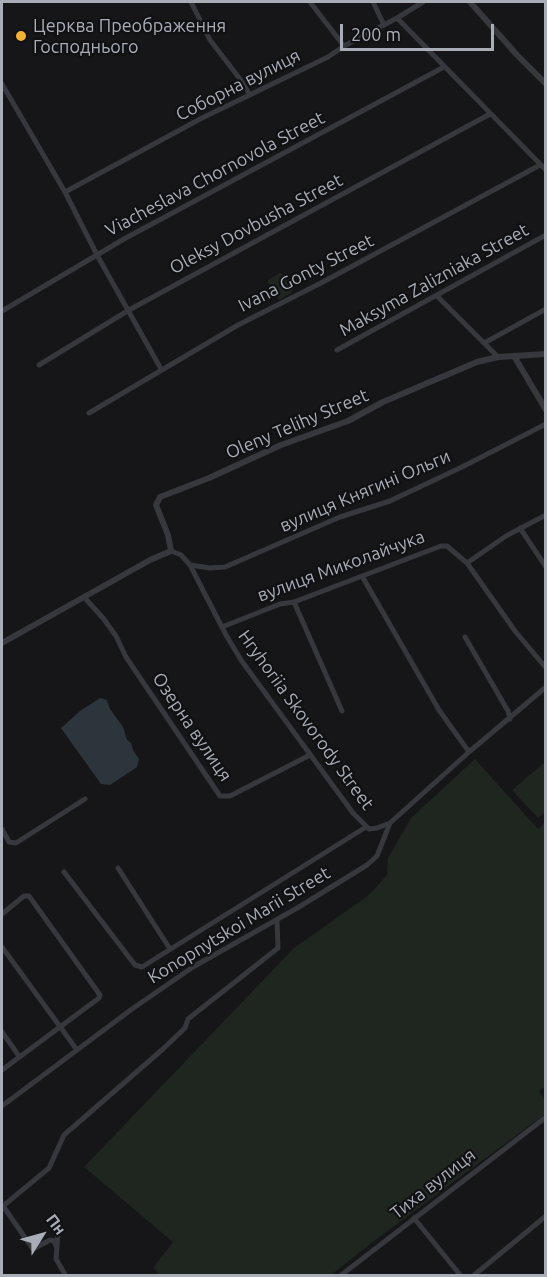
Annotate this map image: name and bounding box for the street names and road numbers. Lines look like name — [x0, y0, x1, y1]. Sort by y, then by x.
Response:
street label: Соборна вулиця — [172, 44, 304, 126]
street label: Viacheslava Chornovola Street — [102, 107, 328, 241]
street label: Oleksy Dovbusha Street — [166, 169, 346, 279]
street label: Maksyma Zalizniaka Street — [336, 219, 532, 341]
street label: Ivana Gonty Street — [235, 230, 377, 316]
street label: Oleny Telihy Street — [222, 384, 372, 464]
street label: вулиця Княгині Ольги — [276, 445, 454, 537]
street label: вулиця Миколайчука — [254, 526, 428, 606]
street label: Hryhoriia Skovorody Street — [233, 626, 379, 814]
street label: Озерна вулиця — [148, 668, 236, 786]
street label: Konopnytskoi Marii Street — [144, 862, 334, 988]
street label: Тиха вулиця — [386, 1144, 480, 1224]

